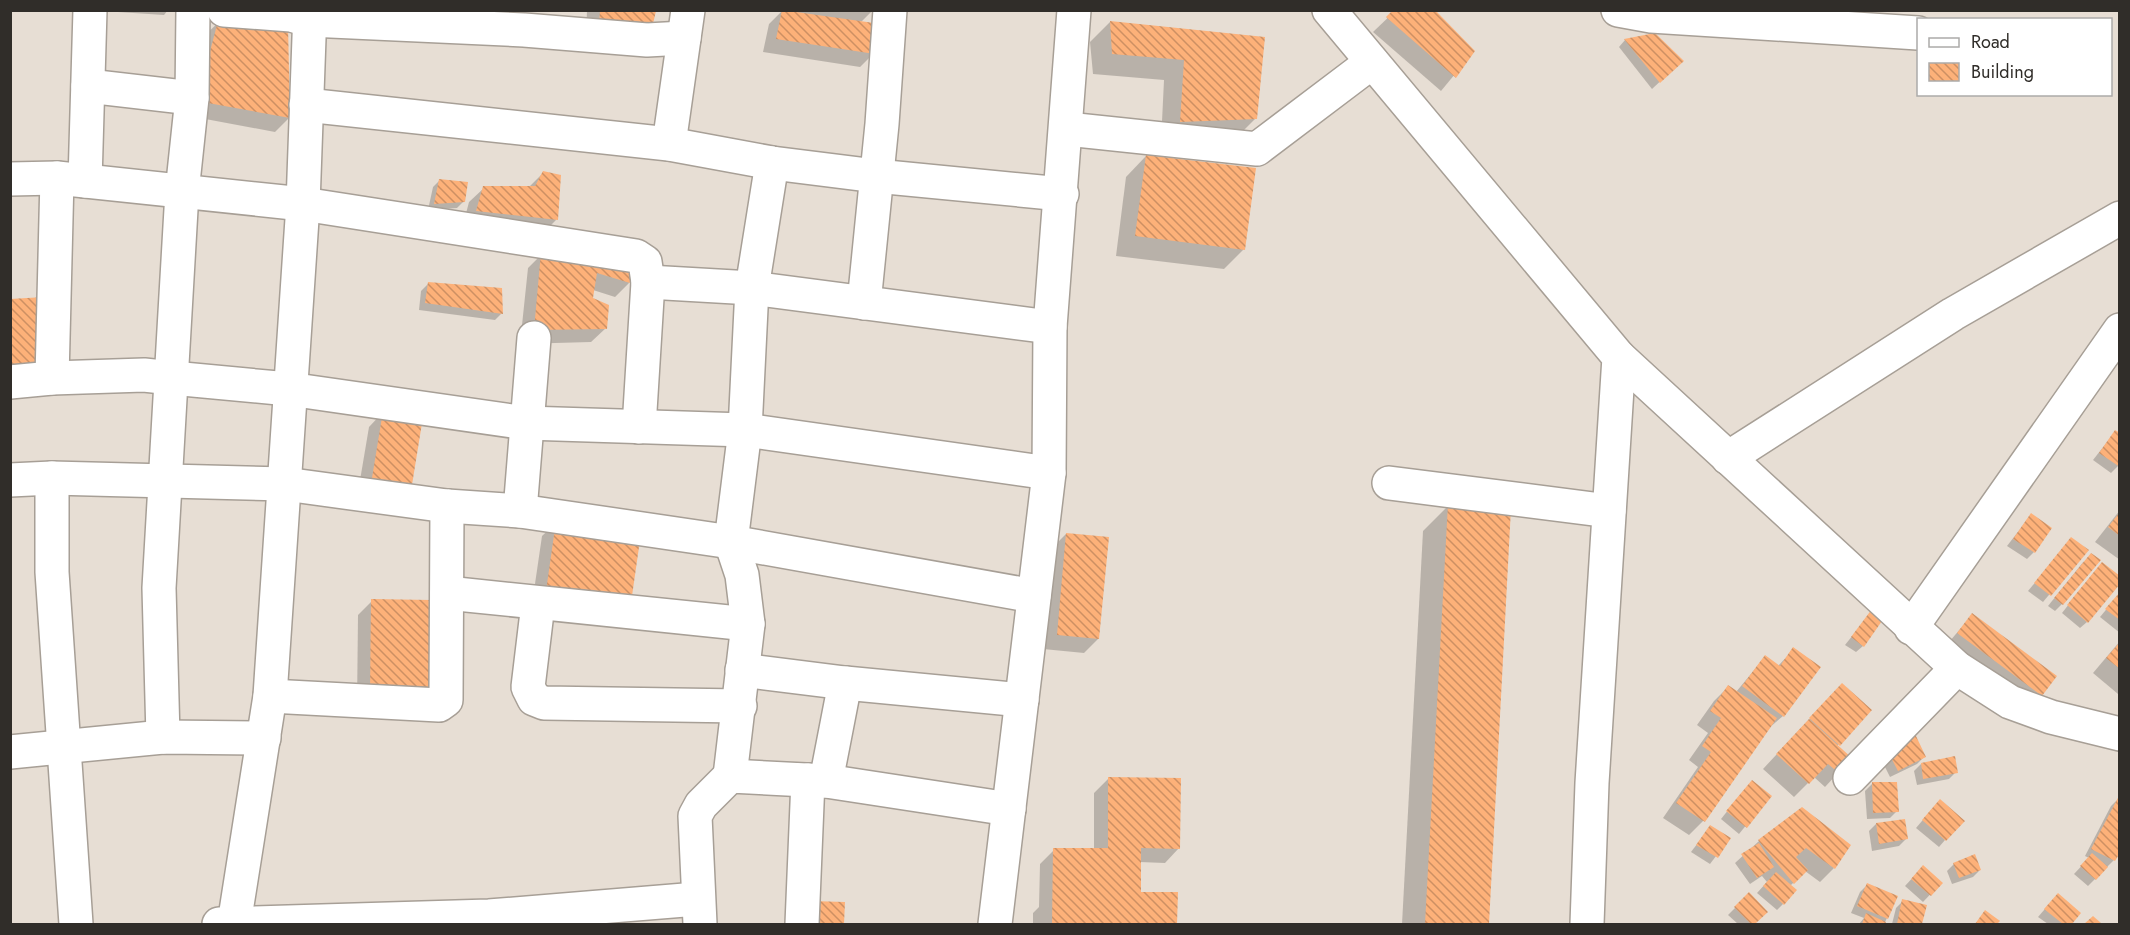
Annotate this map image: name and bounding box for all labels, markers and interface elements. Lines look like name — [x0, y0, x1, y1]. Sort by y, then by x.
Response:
legend — [1917, 18, 2112, 96]
text: Road — [1971, 29, 2010, 55]
text: Building — [1971, 59, 2034, 85]

